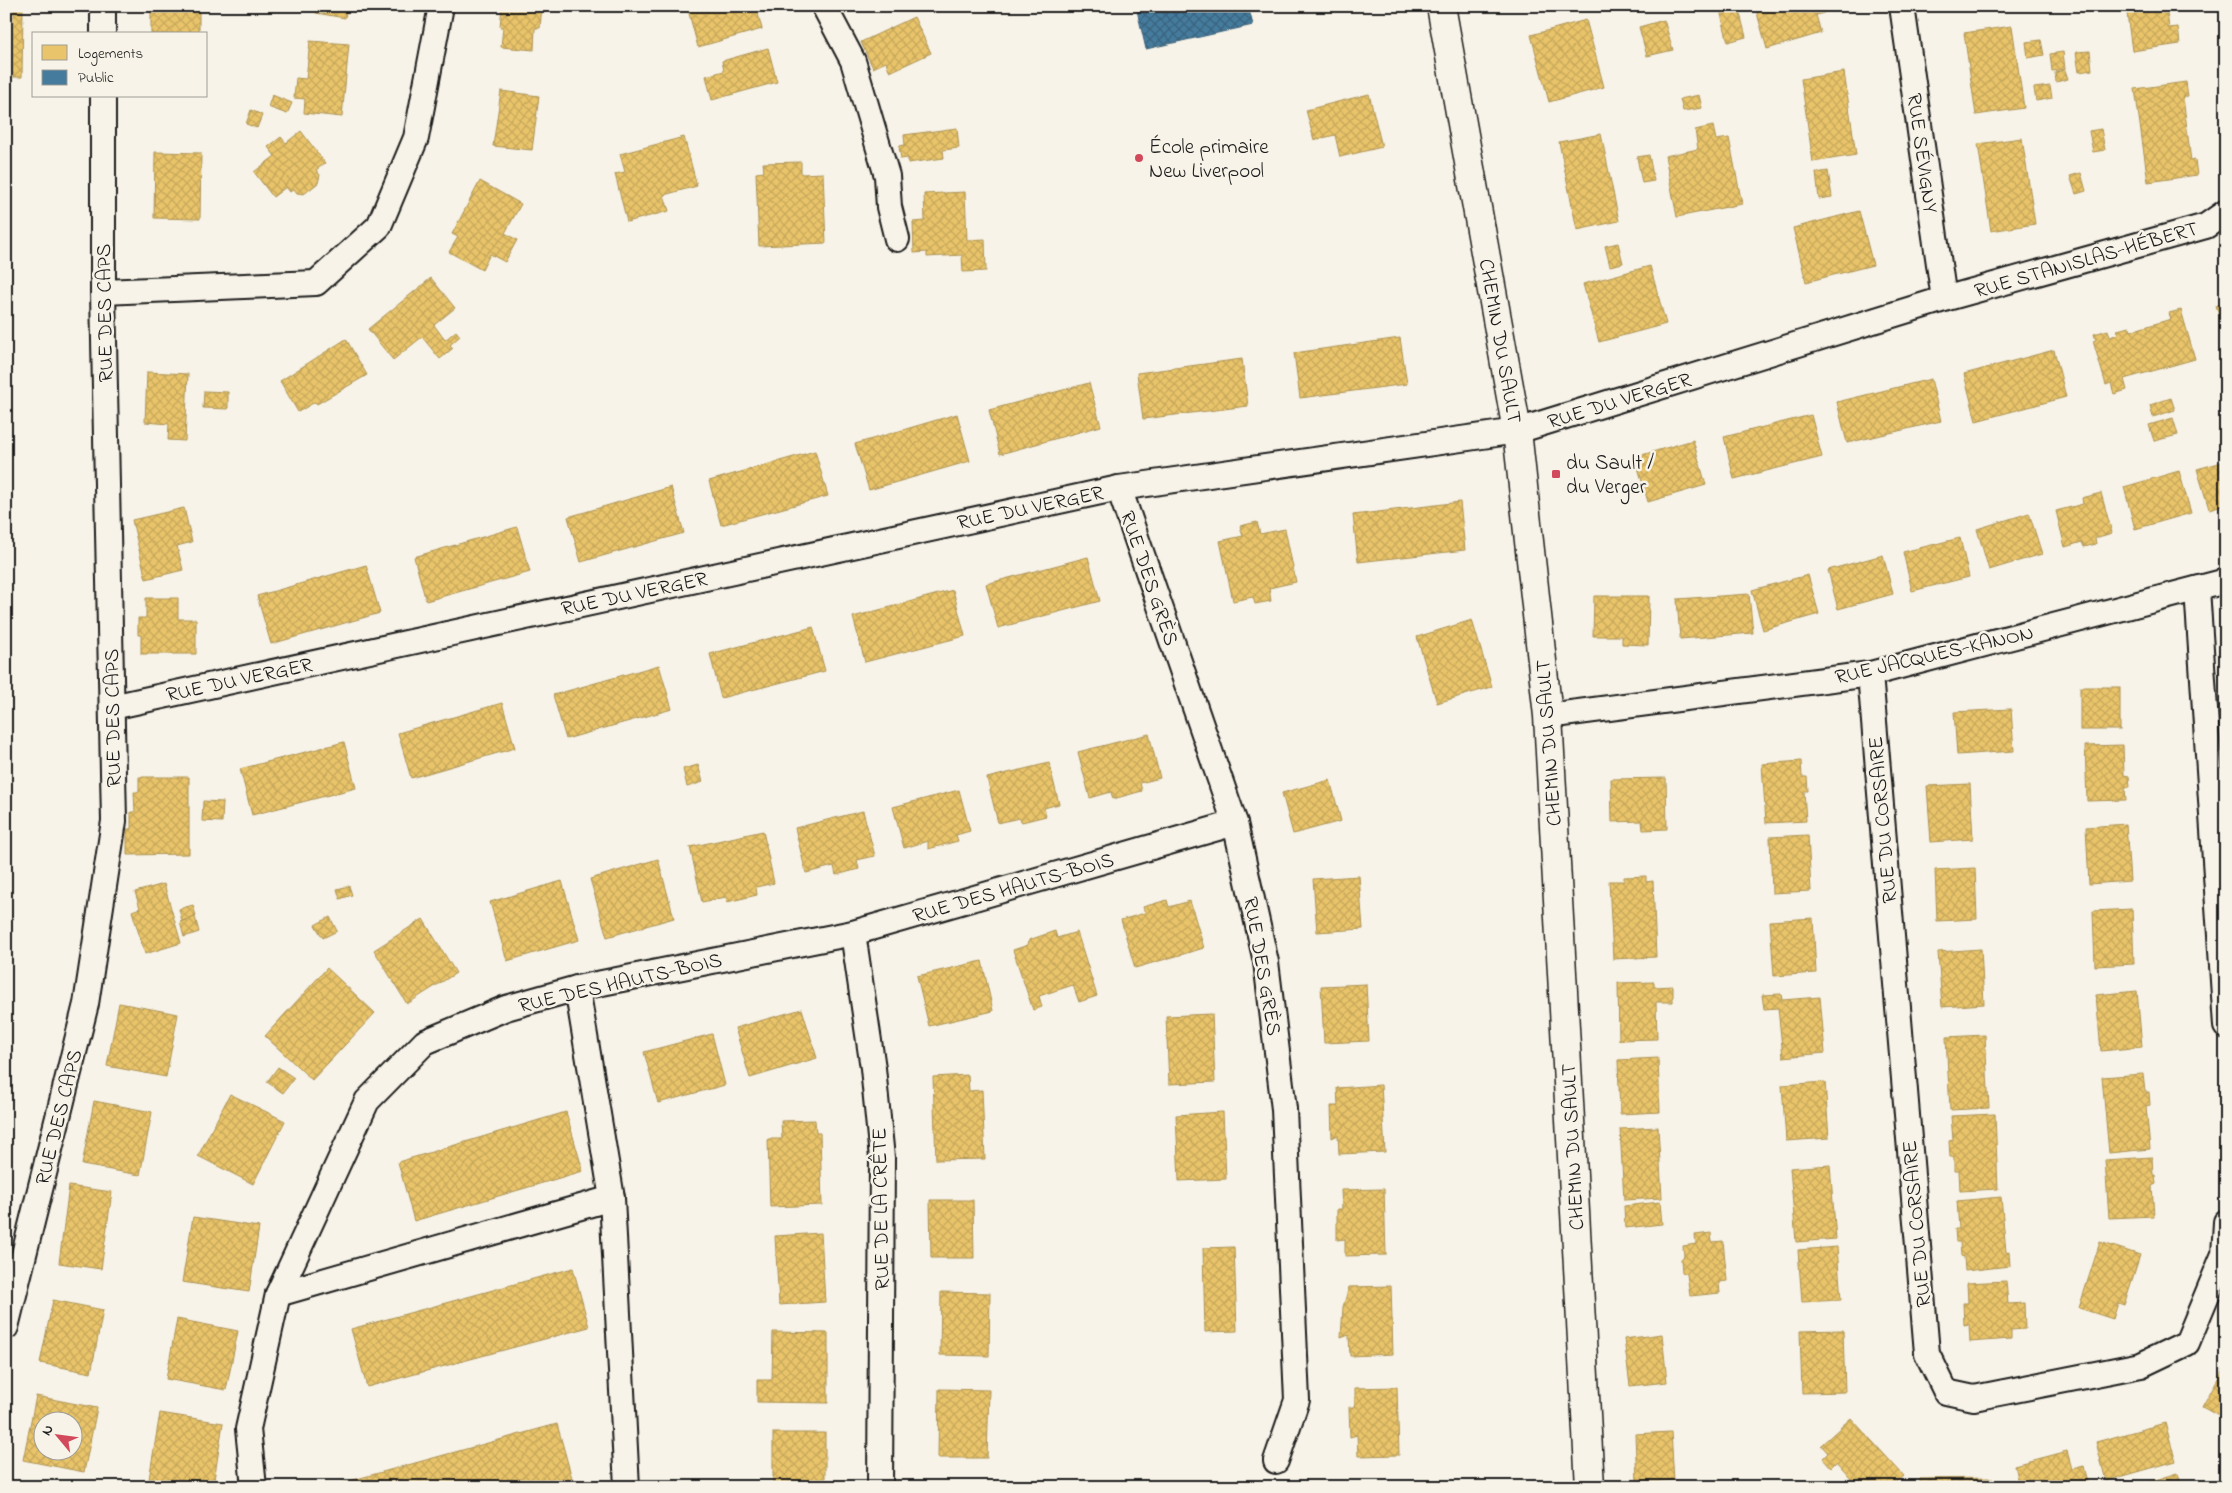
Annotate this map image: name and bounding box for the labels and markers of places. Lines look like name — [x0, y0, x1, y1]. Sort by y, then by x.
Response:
place label: École primaire New Liverpool — [1149, 133, 1269, 187]
marker: École primaire New Liverpool — [1133, 152, 1145, 164]
place label: du Sault / du Verger — [1566, 449, 1655, 505]
marker: du Sault / du Verger — [1550, 468, 1562, 480]

